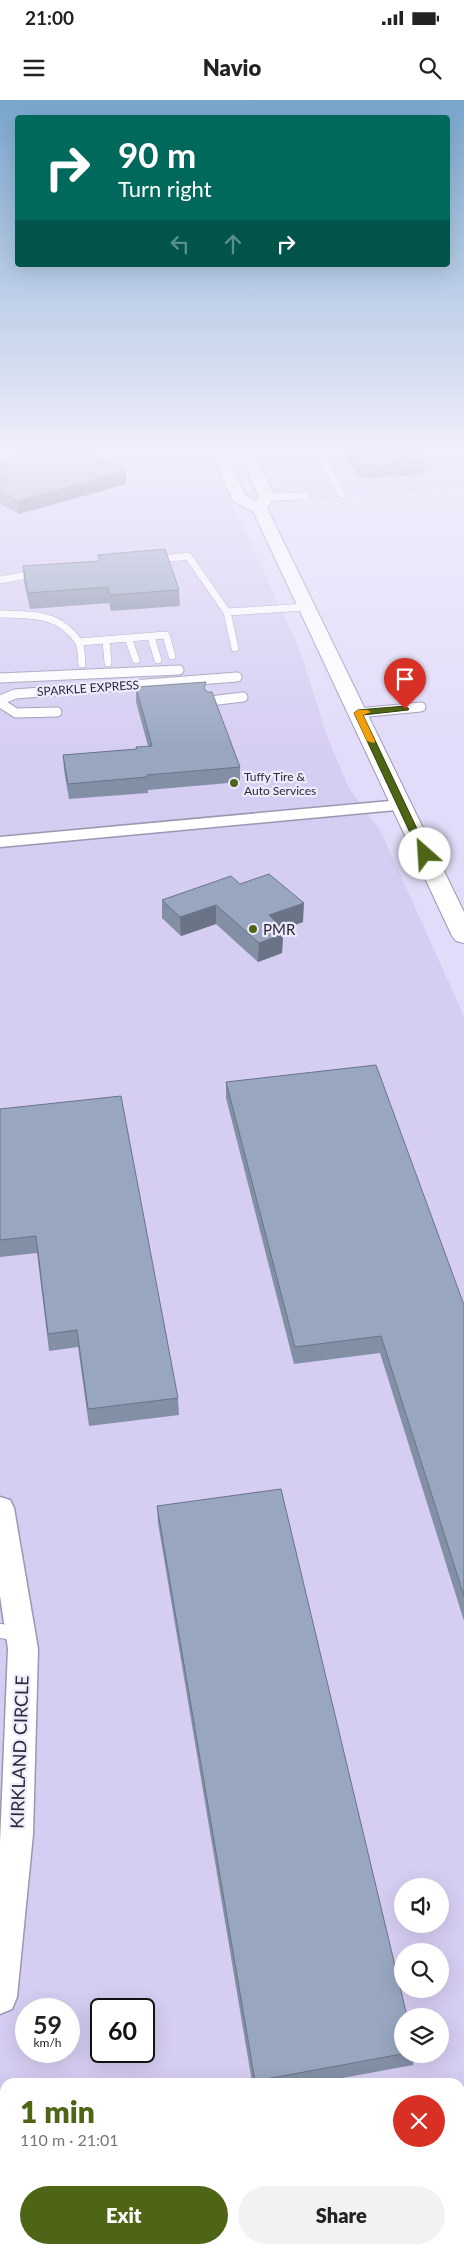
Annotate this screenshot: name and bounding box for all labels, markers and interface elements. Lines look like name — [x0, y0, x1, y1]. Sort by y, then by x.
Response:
text: 21:00 — [25, 6, 74, 29]
icon: menu — [20, 54, 48, 82]
text: Navio — [203, 54, 261, 81]
icon: search — [416, 54, 444, 82]
text: 90 m — [118, 133, 196, 175]
icon: right — [35, 135, 100, 200]
text: Turn right — [118, 175, 212, 202]
icon: left — [166, 230, 194, 258]
icon: ahead — [219, 230, 247, 258]
icon: right — [272, 230, 300, 258]
pin — [384, 658, 426, 709]
icon: arrive — [391, 665, 419, 693]
street label: SPARKLE EXPRESS — [36, 677, 140, 699]
place label: Tuffy Tire & Auto Services — [244, 769, 316, 798]
marker: Tuffy Tire & Auto Services — [228, 777, 240, 789]
position arrow — [398, 827, 450, 879]
place label: PMR — [263, 920, 296, 938]
marker: PMR — [247, 923, 259, 935]
street label: KIRKLAND CIRCLE — [5, 1675, 33, 1829]
map controls — [394, 1878, 449, 2063]
button: sound — [394, 1878, 449, 1933]
button: search — [394, 1943, 449, 1998]
speed limit sign: 60 — [90, 1998, 155, 2063]
button: layers — [394, 2008, 449, 2063]
text: 59 — [33, 2009, 62, 2039]
text: km/h — [33, 2035, 62, 2050]
text: 1 min — [20, 2093, 95, 2129]
button: close — [393, 2095, 445, 2147]
text: 110 m · 21:01 — [20, 2130, 119, 2149]
button: Exit — [20, 2186, 228, 2244]
button: Share — [238, 2186, 445, 2244]

